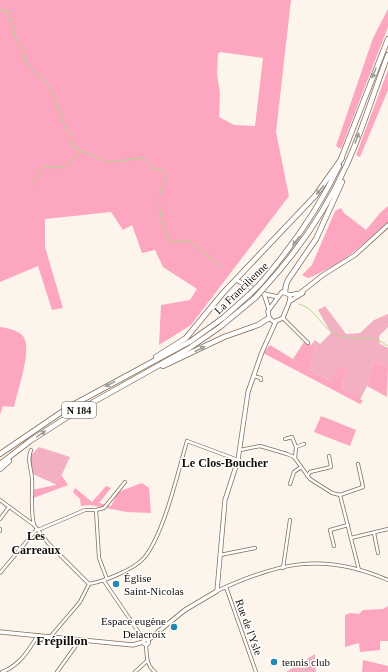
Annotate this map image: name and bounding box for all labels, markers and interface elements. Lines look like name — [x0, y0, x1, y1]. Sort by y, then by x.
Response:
one-way arrow — [371, 67, 377, 78]
one-way arrow — [355, 131, 361, 143]
one-way arrow — [316, 184, 324, 195]
one-way arrow — [292, 235, 300, 246]
street label: La Francilienne — [212, 260, 270, 316]
one-way arrow — [194, 346, 206, 352]
one-way arrow — [104, 381, 116, 387]
road number: N 184 — [62, 402, 96, 418]
one-way arrow — [36, 430, 46, 438]
district label: Le Clos-Boucher — [182, 456, 269, 470]
district label: Les Carreaux — [11, 529, 61, 557]
place label: Église Saint-Nicolas — [124, 572, 184, 597]
marker: Église Saint-Nicolas — [111, 579, 121, 589]
street label: Rue de l'Ysle — [233, 597, 265, 657]
place label: Espace eugène Delacroix — [101, 615, 166, 640]
marker: Espace eugène Delacroix — [169, 622, 179, 632]
district label: Frépillon — [36, 633, 88, 648]
place label: tennis club — [282, 656, 330, 668]
marker: tennis club — [269, 657, 279, 667]

